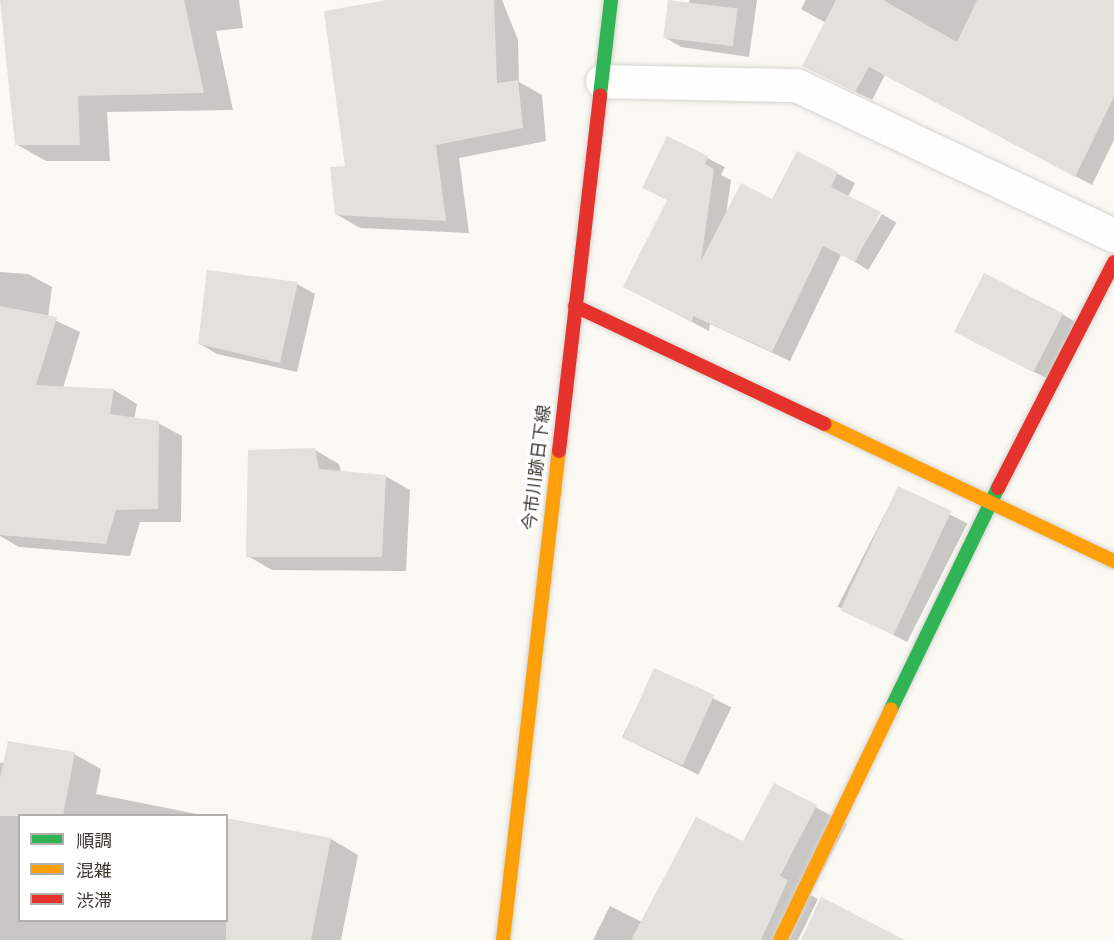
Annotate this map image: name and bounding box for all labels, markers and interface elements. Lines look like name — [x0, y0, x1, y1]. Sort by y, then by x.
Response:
street label: 今市川跡日下線 — [520, 404, 556, 532]
legend — [18, 814, 228, 922]
text: 順調 — [76, 833, 112, 851]
text: 混雑 — [76, 863, 112, 881]
text: 渋滞 — [76, 893, 112, 911]

